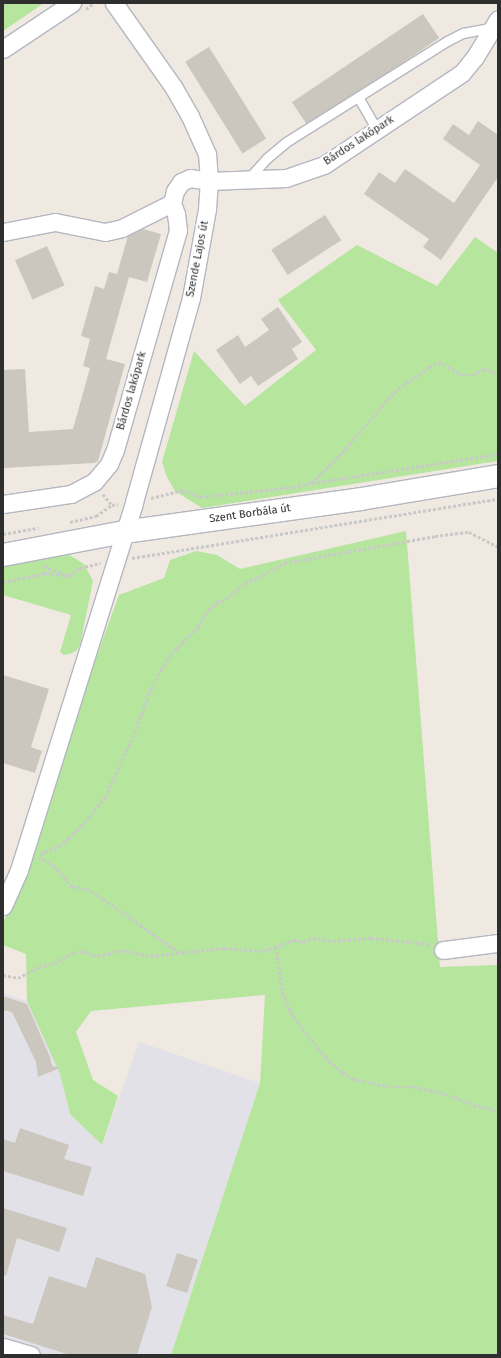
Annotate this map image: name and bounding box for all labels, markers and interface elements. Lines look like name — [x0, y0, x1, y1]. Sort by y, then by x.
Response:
street label: Bárdos lakópark — [321, 113, 397, 169]
street label: Szende Lajos út — [184, 220, 212, 298]
street label: Bárdos lakópark — [114, 350, 150, 432]
street label: Szent Borbála út — [208, 502, 292, 526]

